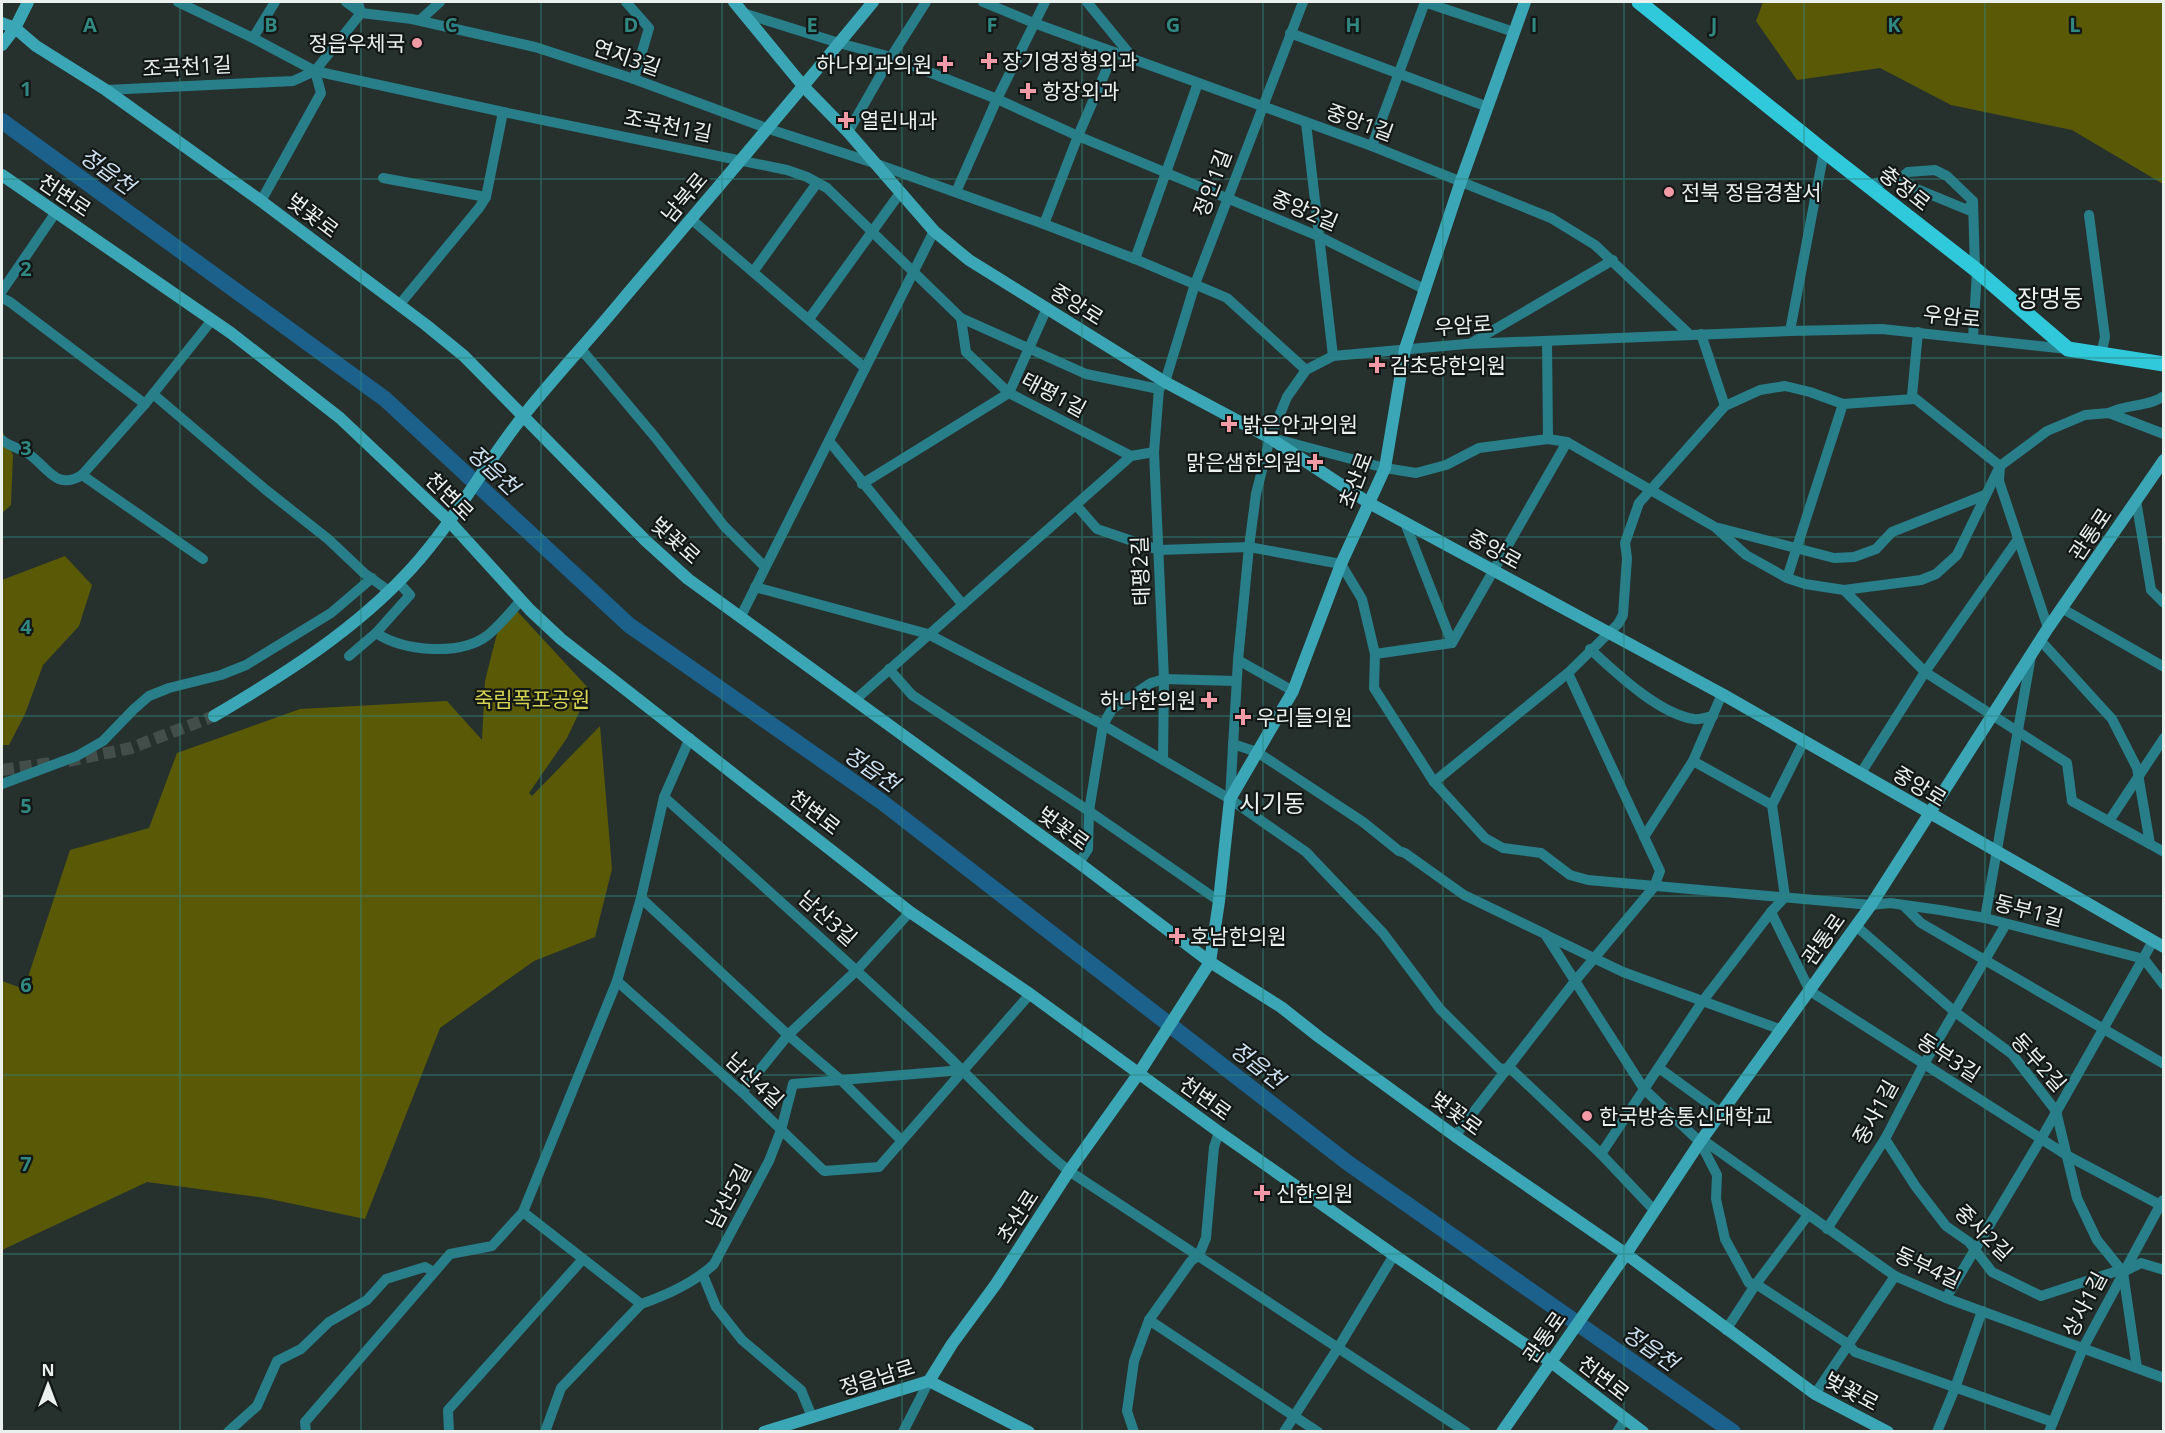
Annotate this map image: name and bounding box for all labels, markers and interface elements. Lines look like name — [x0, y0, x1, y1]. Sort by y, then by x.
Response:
text: A — [83, 11, 97, 38]
text: B — [264, 11, 278, 38]
text: C — [445, 11, 458, 38]
text: D — [624, 11, 638, 38]
text: E — [806, 11, 818, 38]
text: F — [987, 11, 997, 38]
text: G — [1166, 11, 1180, 38]
text: H — [1345, 11, 1361, 38]
text: I — [1531, 11, 1537, 38]
text: J — [1709, 11, 1717, 38]
text: K — [1887, 11, 1901, 38]
text: L — [2069, 11, 2081, 38]
place label: 정읍우체국 — [308, 29, 405, 57]
street label: 연지3길 — [589, 32, 665, 82]
marker: 정읍우체국 — [410, 36, 424, 50]
place label: 장기영정형외과 — [1002, 47, 1137, 75]
street label: 조곡천1길 — [142, 50, 232, 82]
place label: 하나외과의원 — [816, 50, 932, 78]
marker: 장기영정형외과 — [980, 52, 998, 70]
marker: 하나외과의원 — [936, 55, 954, 73]
text: 1 — [20, 75, 32, 102]
place label: 항장외과 — [1042, 77, 1119, 105]
marker: 항장외과 — [1019, 82, 1037, 100]
street label: 중앙1길 — [1322, 97, 1398, 147]
street label: 조곡천1길 — [622, 103, 714, 147]
place label: 열린내과 — [860, 106, 937, 134]
marker: 열린내과 — [837, 111, 855, 129]
water label: 정읍천 — [75, 140, 144, 202]
street label: 정인1길 — [1186, 145, 1238, 221]
street label: 충정로 — [1874, 159, 1936, 217]
street label: 남북로 — [655, 166, 713, 228]
street label: 천변로 — [33, 167, 97, 223]
place label: 전북 정읍경찰서 — [1681, 178, 1822, 206]
street label: 중앙2길 — [1267, 183, 1343, 237]
marker: 전북 정읍경찰서 — [1662, 185, 1676, 199]
street label: 벚꽃로 — [281, 186, 345, 244]
text: 2 — [20, 255, 32, 282]
street label: 중앙로 — [1045, 277, 1109, 331]
district label: 장명동 — [2017, 281, 2083, 314]
street label: 우암로 — [1922, 299, 1982, 333]
street label: 우암로 — [1433, 309, 1493, 341]
place label: 감초당한의원 — [1390, 351, 1506, 379]
marker: 감초당한의원 — [1368, 356, 1386, 374]
street label: 태평1길 — [1017, 365, 1091, 423]
place label: 밝은안과의원 — [1242, 410, 1358, 438]
marker: 밝은안과의원 — [1220, 415, 1238, 433]
text: 3 — [20, 434, 32, 461]
water label: 정읍천 — [462, 437, 528, 503]
place label: 맑은샘한의원 — [1186, 448, 1302, 476]
street label: 초산로 — [1332, 448, 1378, 512]
marker: 맑은샘한의원 — [1306, 453, 1324, 471]
street label: 천변로 — [420, 466, 480, 526]
street label: 관통로 — [2062, 502, 2118, 566]
street label: 벚꽃로 — [645, 510, 707, 570]
street label: 중앙로 — [1463, 523, 1527, 575]
street label: 태평2길 — [1125, 536, 1155, 606]
text: 4 — [20, 613, 32, 640]
park label: 죽림폭포공원 — [474, 685, 590, 713]
place label: 하나한의원 — [1099, 686, 1196, 714]
marker: 하나한의원 — [1200, 691, 1218, 709]
place label: 우리들의원 — [1256, 703, 1353, 731]
marker: 우리들의원 — [1234, 708, 1252, 726]
water label: 정읍천 — [839, 738, 908, 799]
street label: 중앙로 — [1888, 759, 1952, 813]
street label: 천변로 — [784, 783, 846, 841]
district label: 시기동 — [1239, 786, 1305, 819]
text: 5 — [20, 792, 32, 819]
street label: 벚꽃로 — [1032, 800, 1096, 856]
street label: 남산3길 — [793, 884, 863, 952]
street label: 동부1길 — [1992, 888, 2066, 932]
street label: 관통로 — [1795, 907, 1851, 971]
place label: 호남한의원 — [1190, 922, 1287, 950]
marker: 호남한의원 — [1168, 927, 1186, 945]
text: 6 — [20, 971, 32, 998]
street label: 동부3길 — [1912, 1026, 1986, 1088]
street label: 동부2길 — [2005, 1027, 2073, 1097]
water label: 정읍천 — [1225, 1033, 1293, 1096]
street label: 남산4길 — [720, 1046, 790, 1114]
street label: 천변로 — [1174, 1070, 1238, 1126]
street label: 중사1길 — [1846, 1075, 1904, 1149]
street label: 벚꽃로 — [1425, 1085, 1489, 1141]
place label: 한국방송통신대학교 — [1599, 1102, 1773, 1130]
marker: 한국방송통신대학교 — [1580, 1109, 1594, 1123]
text: 7 — [20, 1150, 32, 1177]
street label: 남산5길 — [699, 1159, 757, 1233]
place label: 신한의원 — [1276, 1179, 1353, 1207]
street label: 초산로 — [989, 1184, 1045, 1248]
marker: 신한의원 — [1253, 1184, 1271, 1202]
street label: 중사2길 — [1949, 1198, 2019, 1266]
street label: 동부4길 — [1890, 1240, 1966, 1294]
street label: 상사1길 — [2055, 1267, 2113, 1341]
street label: 관통로 — [1516, 1305, 1572, 1369]
water label: 정읍천 — [1618, 1317, 1687, 1378]
street label: 천변로 — [1573, 1349, 1635, 1407]
street label: 정읍남로 — [836, 1352, 918, 1402]
north arrow — [18, 1355, 78, 1415]
text: N — [41, 1359, 55, 1381]
street label: 벚꽃로 — [1820, 1365, 1884, 1417]

